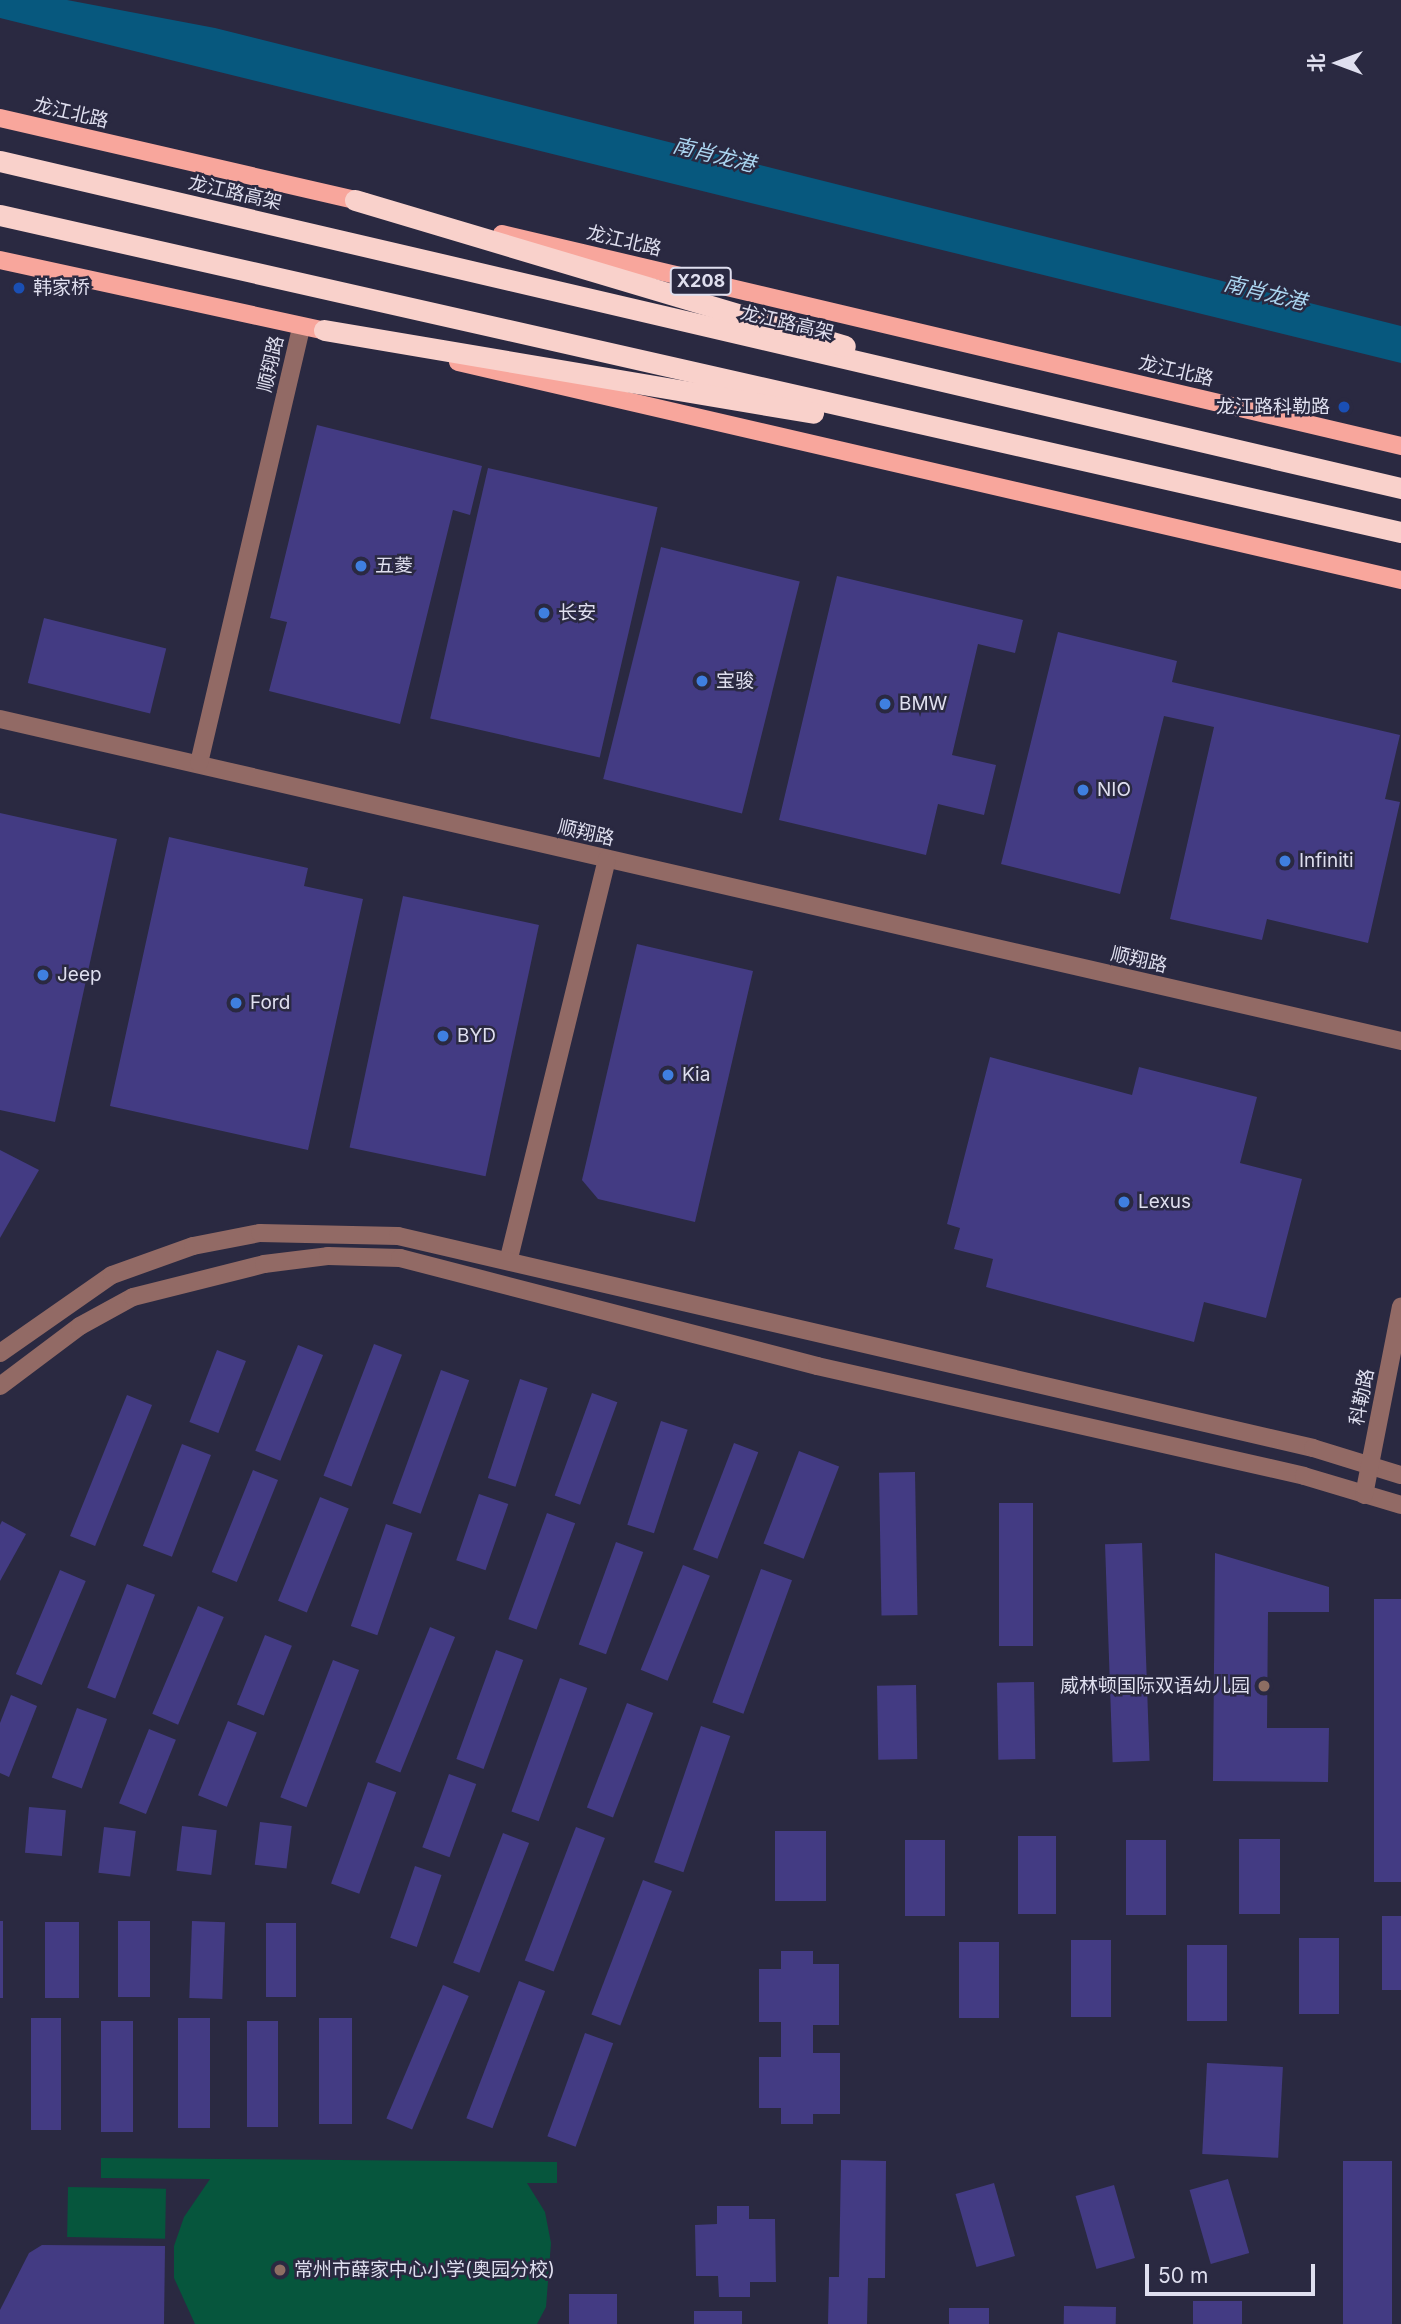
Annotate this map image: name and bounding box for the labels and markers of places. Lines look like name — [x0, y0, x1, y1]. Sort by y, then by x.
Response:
place label: 韩家桥 — [33, 277, 90, 299]
marker: 韩家桥 — [11, 280, 27, 296]
place label: 龙江路科勒路 — [1216, 396, 1330, 418]
marker: 龙江路科勒路 — [1336, 399, 1352, 415]
place label: 五菱 — [375, 555, 413, 577]
marker: 五菱 — [353, 558, 369, 574]
place label: 长安 — [558, 602, 596, 624]
marker: 长安 — [536, 605, 552, 621]
place label: 宝骏 — [716, 670, 754, 692]
marker: 宝骏 — [694, 673, 710, 689]
place label: BMW — [899, 693, 947, 715]
marker: BMW — [877, 696, 893, 712]
place label: NIO — [1097, 779, 1131, 801]
marker: NIO — [1075, 782, 1091, 798]
place label: Infiniti — [1299, 850, 1354, 872]
marker: Infiniti — [1277, 853, 1293, 869]
place label: Jeep — [57, 964, 102, 986]
marker: Jeep — [35, 967, 51, 983]
place label: Ford — [250, 992, 290, 1014]
marker: Ford — [228, 995, 244, 1011]
place label: BYD — [457, 1025, 496, 1047]
marker: BYD — [435, 1028, 451, 1044]
place label: Kia — [682, 1064, 710, 1086]
marker: Kia — [660, 1067, 676, 1083]
place label: Lexus — [1138, 1191, 1191, 1213]
marker: Lexus — [1116, 1194, 1132, 1210]
place label: 威林顿国际双语幼儿园 — [1060, 1675, 1250, 1697]
marker: 威林顿国际双语幼儿园 — [1256, 1678, 1272, 1694]
place label: 常州市薛家中心小学(奥园分校) — [294, 2259, 555, 2281]
marker: 常州市薛家中心小学(奥园分校) — [272, 2262, 288, 2278]

